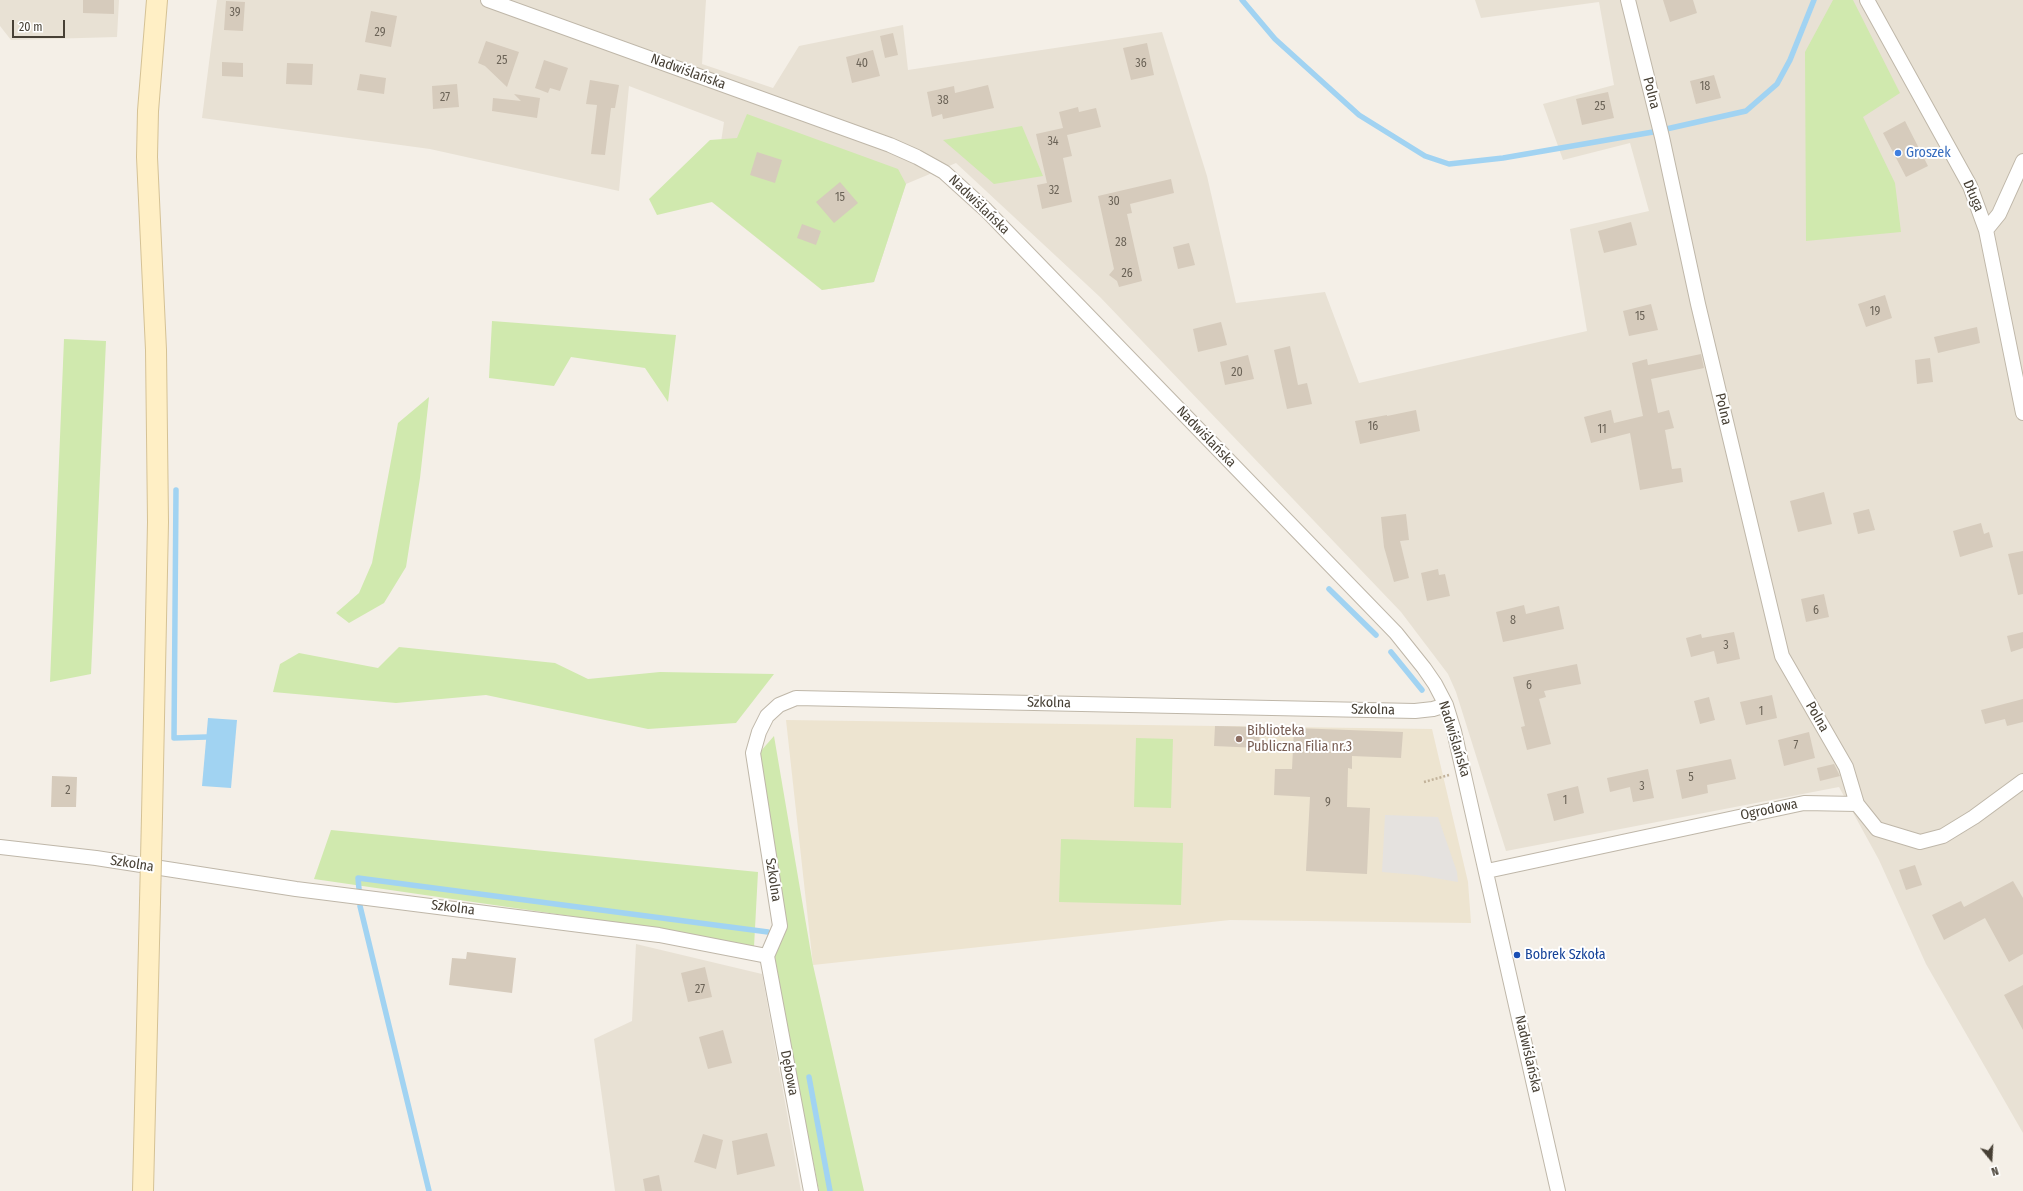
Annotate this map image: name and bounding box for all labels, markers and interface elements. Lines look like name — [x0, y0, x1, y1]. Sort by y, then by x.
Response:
house number: 39 — [229, 6, 241, 20]
scale bar — [14, 12, 67, 38]
text: 20 m — [19, 20, 43, 34]
house number: 29 — [374, 26, 386, 40]
street label: Nadwiślańska — [648, 51, 728, 93]
house number: 25 — [497, 54, 507, 68]
house number: 40 — [856, 57, 868, 71]
house number: 36 — [1135, 57, 1147, 71]
street label: Polna — [1639, 75, 1663, 111]
house number: 18 — [1700, 80, 1710, 94]
house number: 27 — [440, 91, 450, 105]
house number: 38 — [937, 94, 949, 108]
house number: 25 — [1595, 100, 1605, 114]
house number: 34 — [1047, 135, 1059, 149]
place label: Groszek — [1906, 145, 1951, 161]
marker: Groszek — [1893, 148, 1903, 158]
street label: Nadwiślańska — [945, 172, 1013, 238]
street label: Długa — [1959, 178, 1987, 214]
house number: 32 — [1049, 184, 1059, 198]
house number: 15 — [835, 191, 845, 205]
house number: 30 — [1108, 195, 1120, 209]
house number: 28 — [1115, 236, 1127, 250]
house number: 26 — [1121, 267, 1133, 281]
house number: 19 — [1870, 305, 1880, 319]
house number: 15 — [1635, 310, 1645, 324]
house number: 20 — [1231, 366, 1243, 380]
street label: Polna — [1711, 391, 1735, 427]
street label: Nadwiślańska — [1173, 403, 1239, 471]
house number: 16 — [1368, 420, 1378, 434]
house number: 11 — [1597, 423, 1607, 437]
house number: 6 — [1813, 604, 1819, 618]
house number: 8 — [1510, 614, 1516, 628]
house number: 3 — [1723, 639, 1729, 653]
house number: 6 — [1526, 679, 1532, 693]
street label: Szkolna — [1027, 694, 1071, 712]
street label: Nadwiślańska — [1434, 699, 1474, 779]
street label: Polna — [1802, 699, 1832, 735]
street label: Szkolna — [1351, 701, 1395, 719]
house number: 1 — [1759, 705, 1763, 719]
place label: Biblioteka Publiczna Filia nr.3 — [1247, 723, 1352, 756]
marker: Biblioteka Publiczna Filia nr.3 — [1234, 734, 1244, 744]
house number: 7 — [1794, 739, 1798, 753]
house number: 5 — [1688, 771, 1694, 785]
house number: 3 — [1639, 780, 1645, 794]
house number: 2 — [65, 784, 71, 798]
house number: 1 — [1563, 794, 1567, 808]
house number: 9 — [1325, 796, 1331, 810]
street label: Ogrodowa — [1739, 796, 1799, 824]
street label: Szkolna — [109, 852, 155, 876]
street label: Szkolna — [761, 857, 785, 903]
street label: Szkolna — [430, 897, 476, 919]
place label: Bobrek Szkoła — [1525, 947, 1606, 963]
marker: Bobrek Szkoła — [1512, 950, 1522, 960]
house number: 27 — [695, 983, 705, 997]
street label: Nadwiślańska — [1511, 1014, 1545, 1094]
street label: Dębowa — [776, 1049, 802, 1097]
north arrow — [1971, 1139, 2011, 1179]
text: N — [1990, 1164, 2000, 1178]

